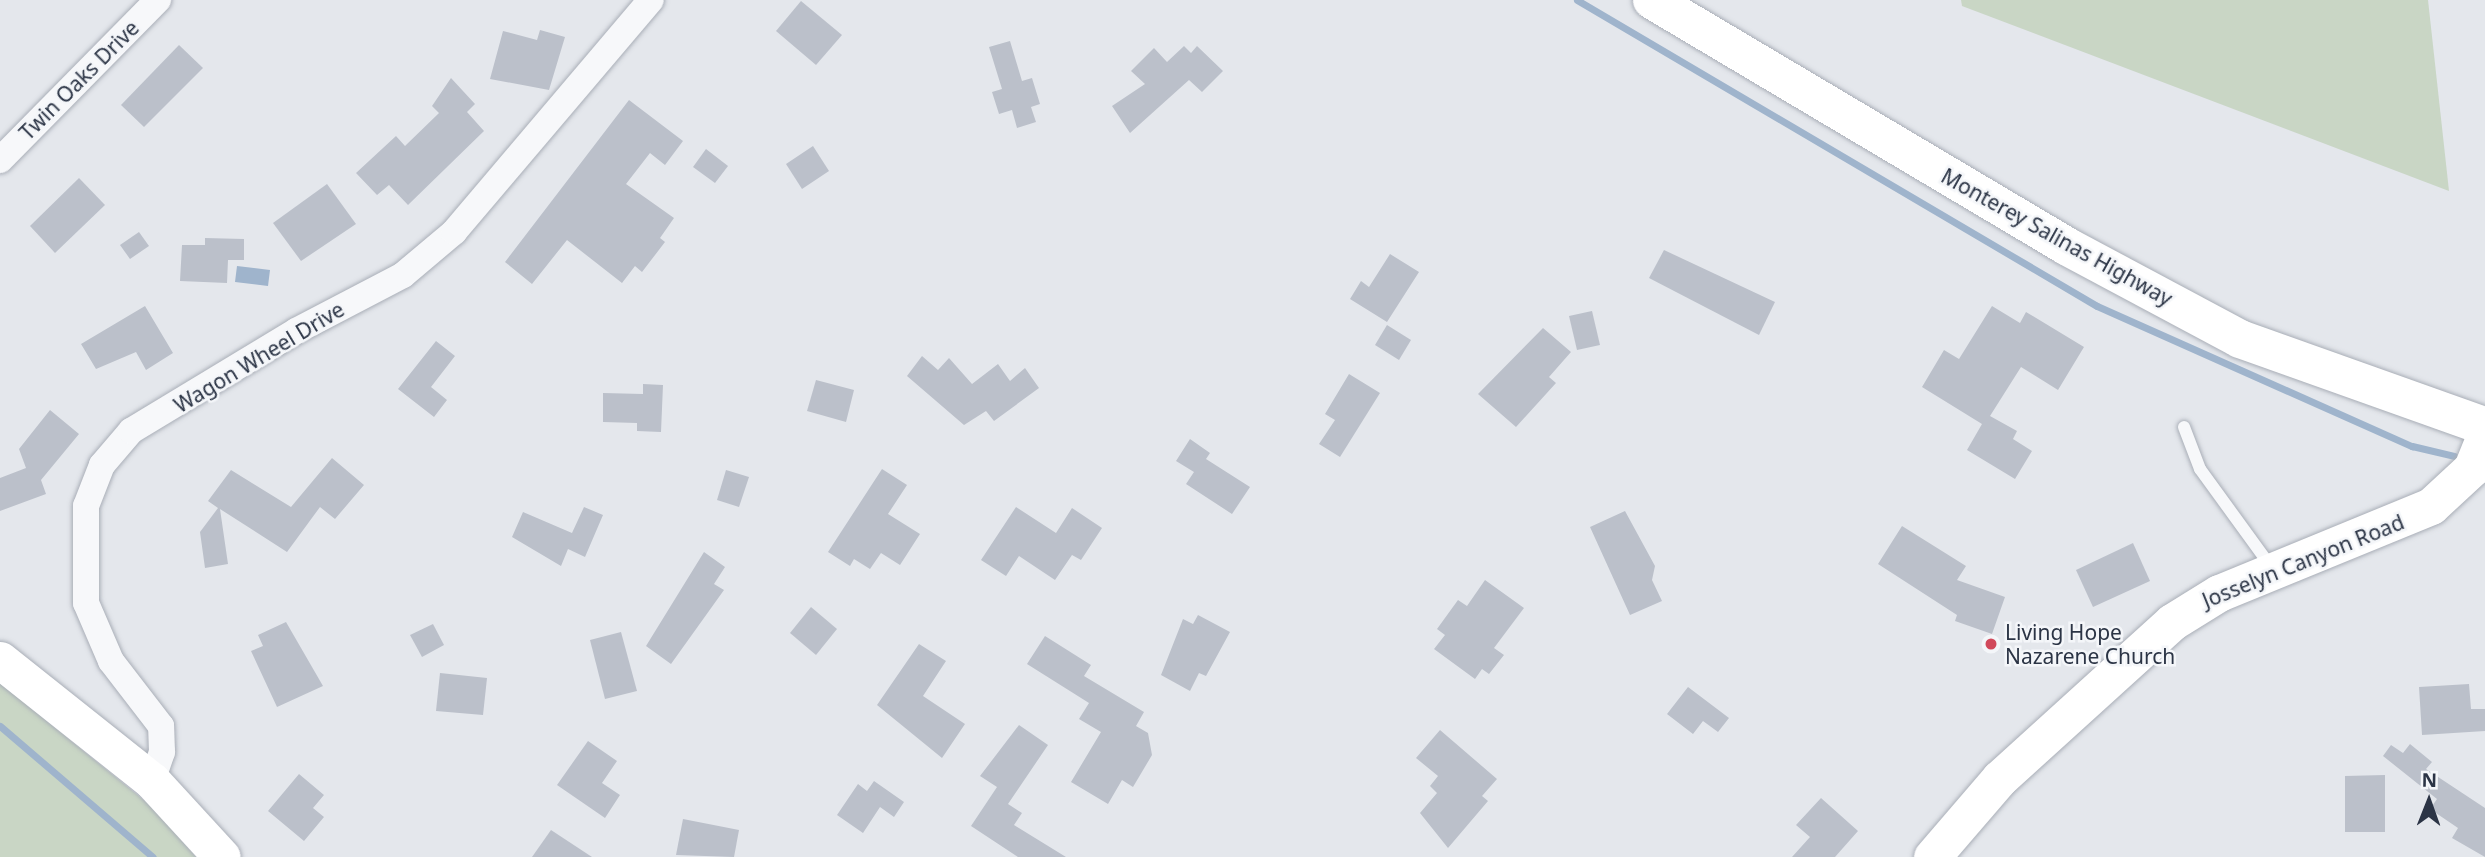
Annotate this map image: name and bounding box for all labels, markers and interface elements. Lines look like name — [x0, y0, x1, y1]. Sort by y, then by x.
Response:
street label: Twin Oaks Drive — [14, 15, 144, 145]
street label: Monterey Salinas Highway — [1937, 163, 2177, 311]
street label: Wagon Wheel Drive — [169, 296, 349, 418]
street label: Josselyn Canyon Road — [2198, 509, 2408, 613]
place label: Living Hope Nazarene Church — [2005, 619, 2175, 669]
marker: Living Hope Nazarene Church — [1983, 636, 1999, 652]
north arrow — [2394, 766, 2464, 836]
text: N — [2421, 767, 2437, 793]

